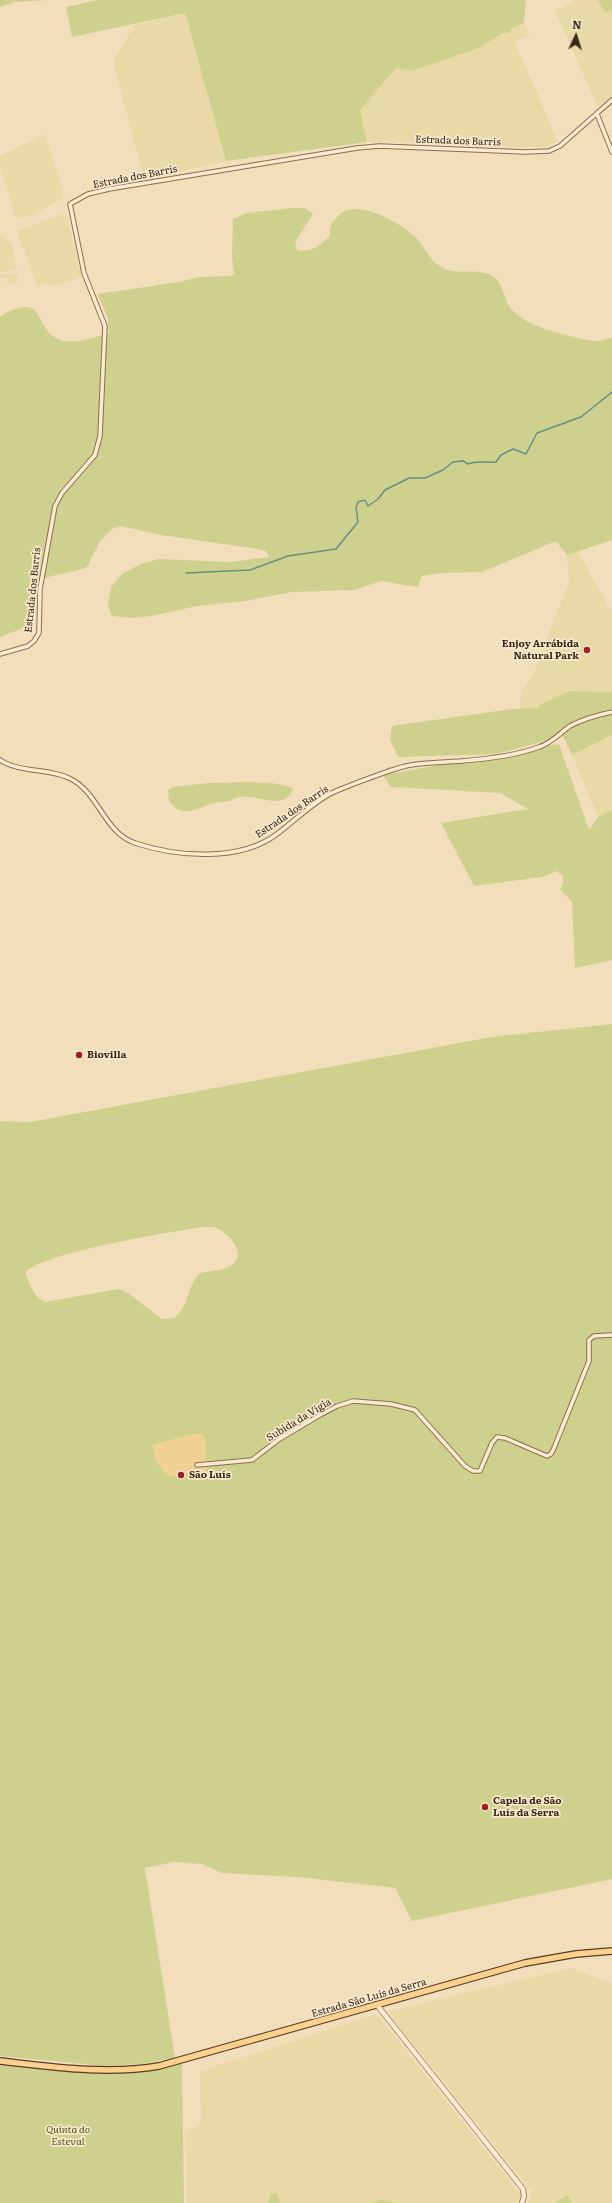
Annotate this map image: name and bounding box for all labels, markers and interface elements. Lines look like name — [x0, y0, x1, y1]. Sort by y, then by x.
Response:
north arrow — [556, 16, 596, 56]
text: N — [572, 16, 582, 32]
street label: Estrada dos Barris — [415, 134, 501, 148]
street label: Estrada dos Barris — [92, 163, 178, 191]
street label: Estrada dos Barris — [23, 547, 43, 633]
place label: Enjoy Arrábida Natural Park — [502, 638, 579, 662]
marker: Enjoy Arrábida Natural Park — [582, 645, 592, 655]
street label: Estrada dos Barris — [253, 783, 331, 841]
place label: Biovilla — [87, 1049, 126, 1061]
marker: Biovilla — [74, 1050, 84, 1060]
street label: Subida da Vigia — [264, 1396, 334, 1444]
place label: São Luís — [189, 1469, 231, 1481]
marker: São Luís — [176, 1470, 186, 1480]
place label: Capela de São Luís da Serra — [493, 1795, 562, 1818]
marker: Capela de São Luís da Serra — [480, 1802, 490, 1812]
street label: Estrada São Luís da Serra — [310, 1976, 428, 2020]
park label: Quinta do Esteval — [46, 2124, 90, 2148]

